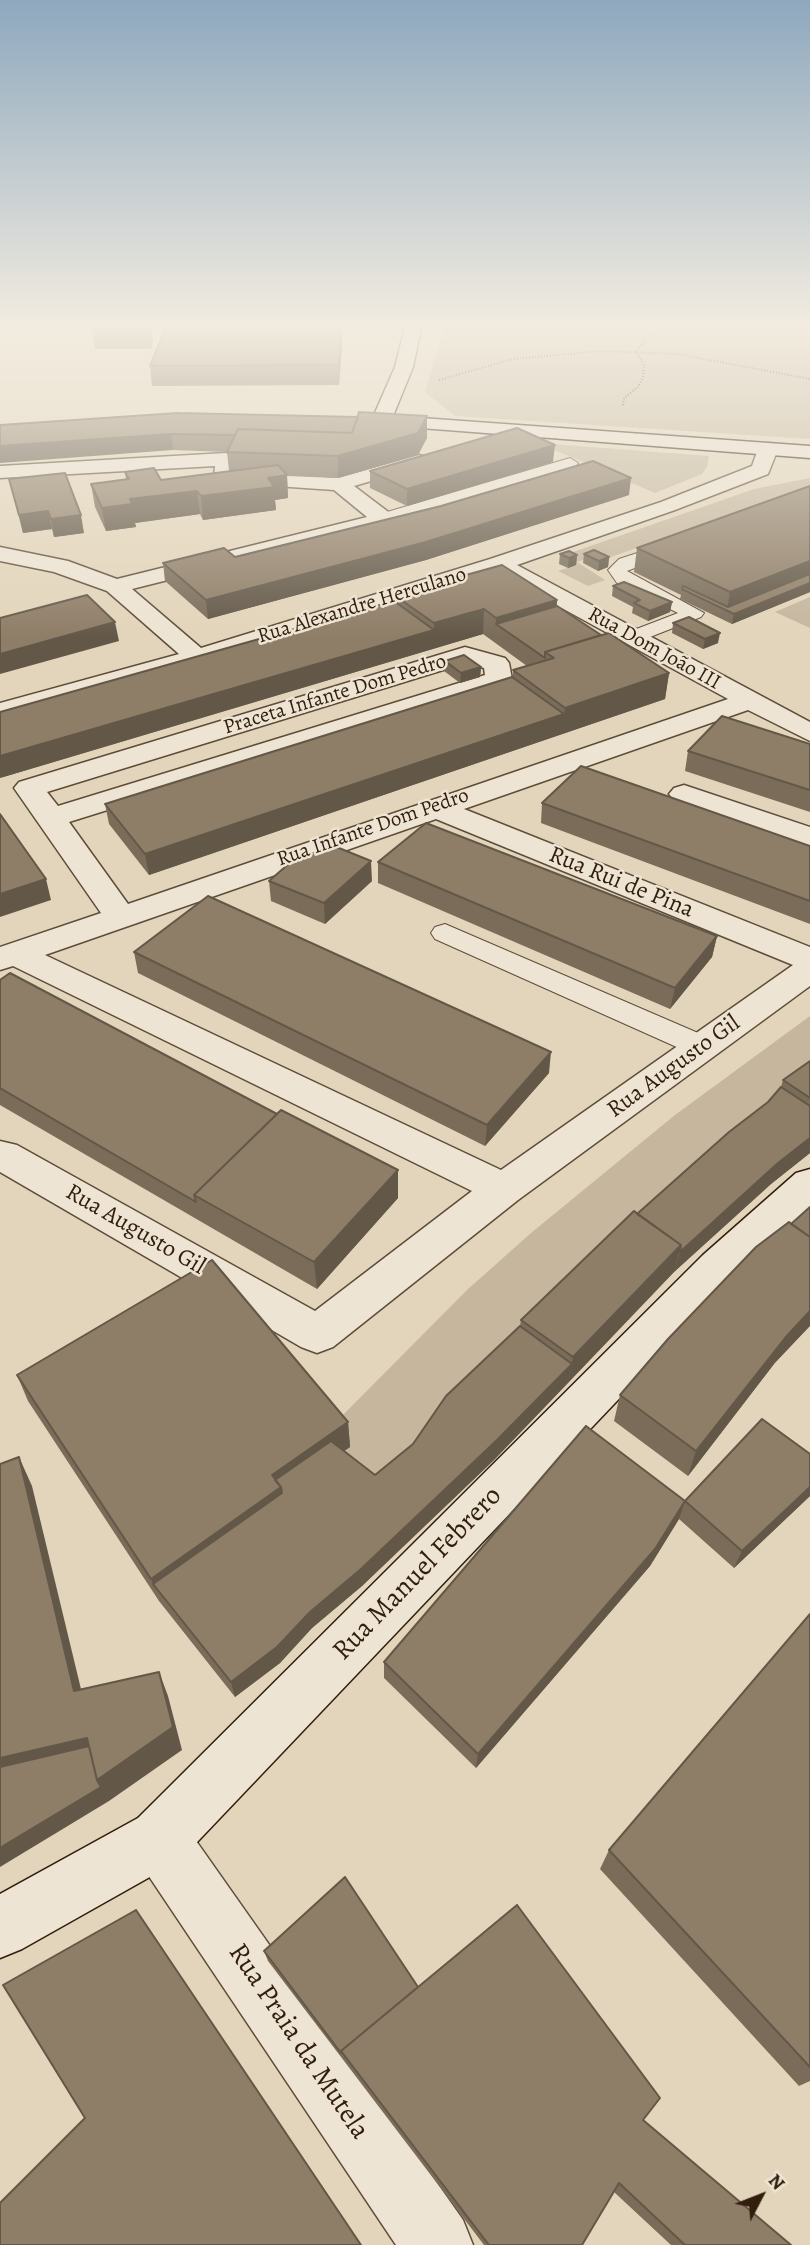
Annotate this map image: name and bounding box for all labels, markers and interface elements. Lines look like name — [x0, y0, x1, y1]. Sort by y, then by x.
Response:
street label: Rua Alexandre Herculano — [255, 562, 469, 650]
street label: Rua Dom João III — [583, 602, 725, 696]
street label: Praceta Infante Dom Pedro — [221, 649, 449, 741]
street label: Rua Infante Dom Pedro — [274, 783, 472, 873]
street label: Rua Rui de Pina — [544, 841, 698, 925]
street label: Rua Augusto Gil — [602, 1009, 746, 1125]
street label: Rua Augusto Gil — [60, 1178, 210, 1282]
street label: Rua Manuel Febrero — [326, 1480, 510, 1668]
street label: Rua Praia da Mutela — [220, 1938, 376, 2146]
north arrow — [726, 2161, 796, 2231]
text: N — [762, 2168, 791, 2196]

